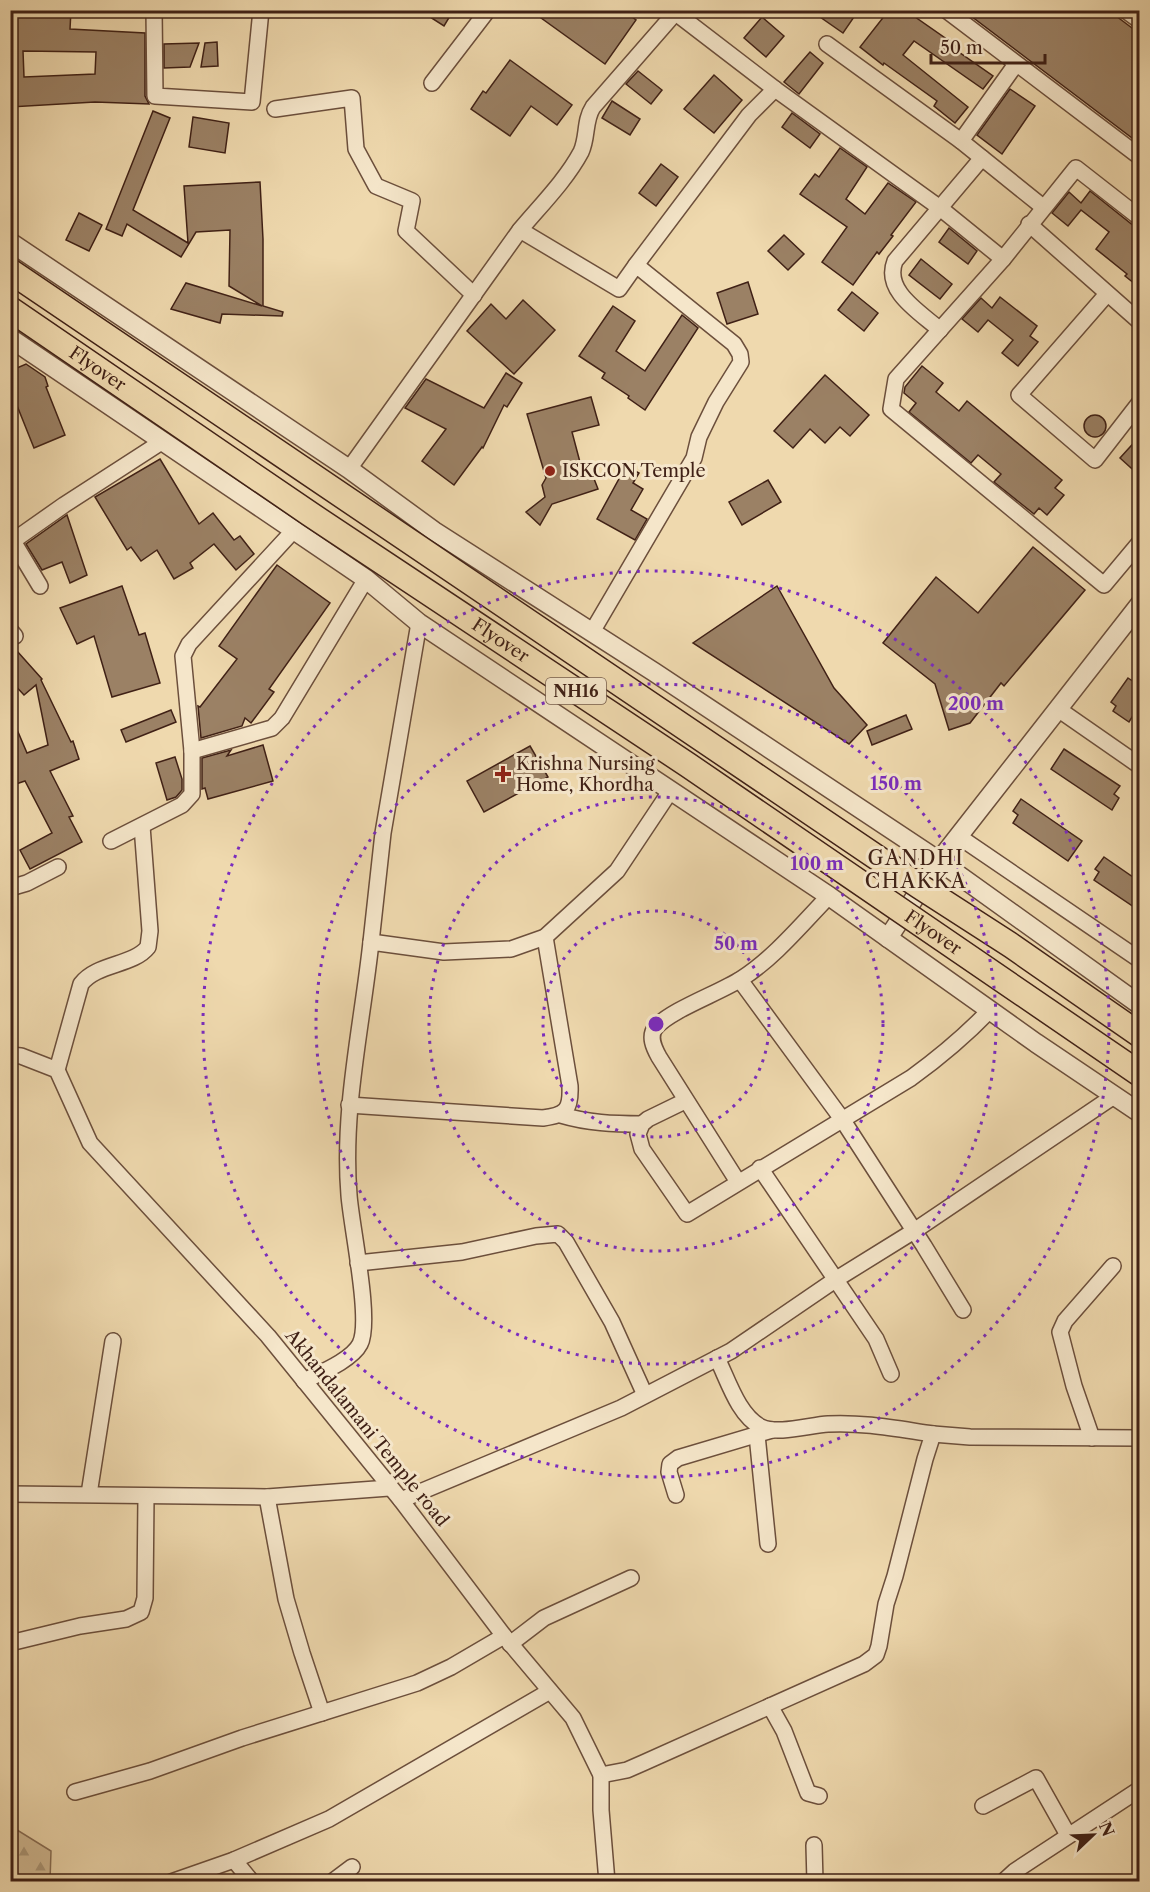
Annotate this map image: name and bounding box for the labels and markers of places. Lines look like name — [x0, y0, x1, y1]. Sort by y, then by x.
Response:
place label: ISKCON Temple — [562, 460, 706, 482]
marker: ISKCON Temple — [543, 464, 557, 478]
place label: Krishna Nursing Home, Khordha — [516, 753, 655, 796]
marker: Krishna Nursing Home, Khordha — [494, 765, 512, 783]
centre of rings — [646, 1014, 666, 1034]

